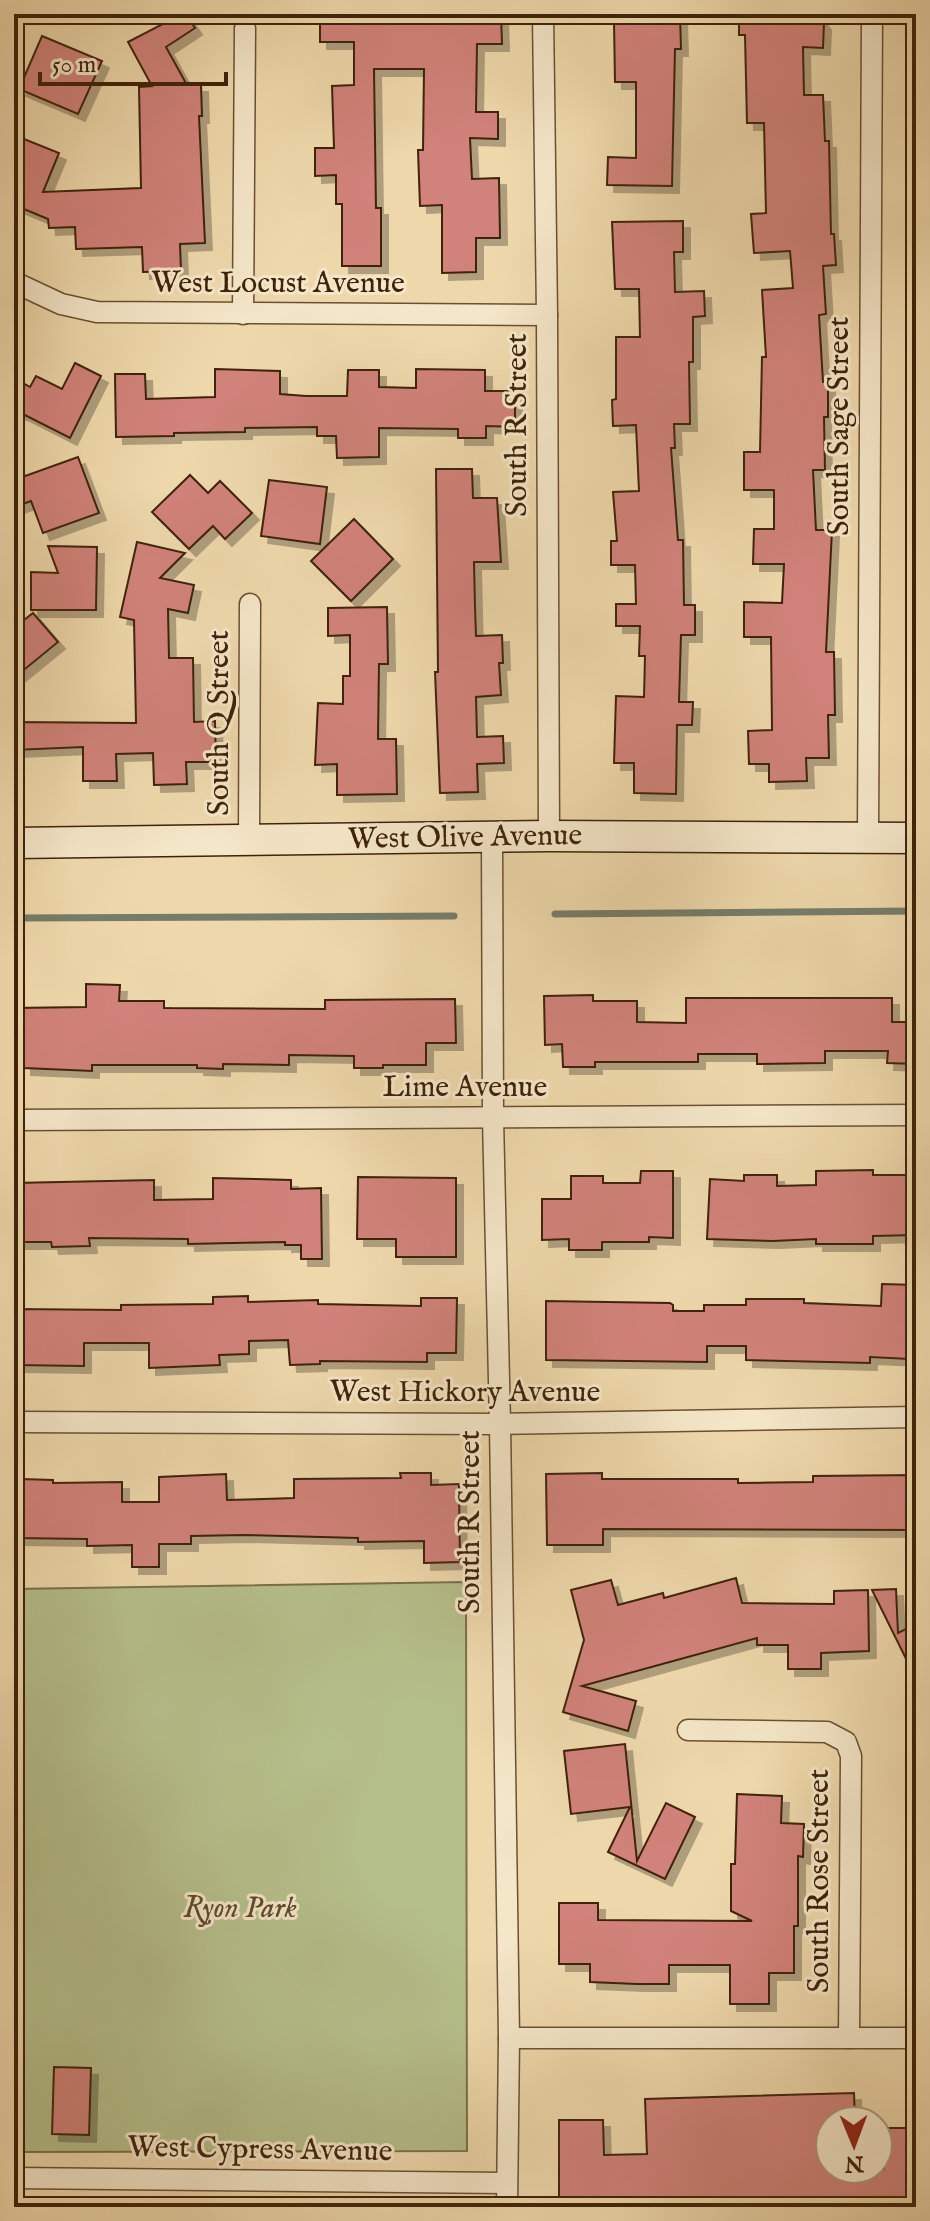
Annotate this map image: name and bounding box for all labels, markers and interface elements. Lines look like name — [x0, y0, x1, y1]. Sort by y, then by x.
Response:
scale bar — [40, 36, 226, 86]
text: 50 m — [52, 50, 96, 81]
street label: West Locust Avenue — [151, 265, 405, 303]
street label: South Sage Street — [821, 316, 859, 536]
street label: South R Street — [499, 333, 537, 517]
street label: South Q Street — [201, 630, 239, 816]
street label: West Olive Avenue — [348, 817, 582, 859]
street label: Lime Avenue — [383, 1069, 547, 1107]
street label: West Hickory Avenue — [330, 1374, 600, 1412]
street label: South R Street — [452, 1430, 490, 1614]
street label: South Rose Street — [801, 1769, 839, 1993]
park label: Ryon Park — [183, 1890, 297, 1928]
north arrow — [814, 2105, 894, 2185]
street label: West Cypress Avenue — [127, 2129, 393, 2171]
text: N — [845, 2149, 865, 2177]

